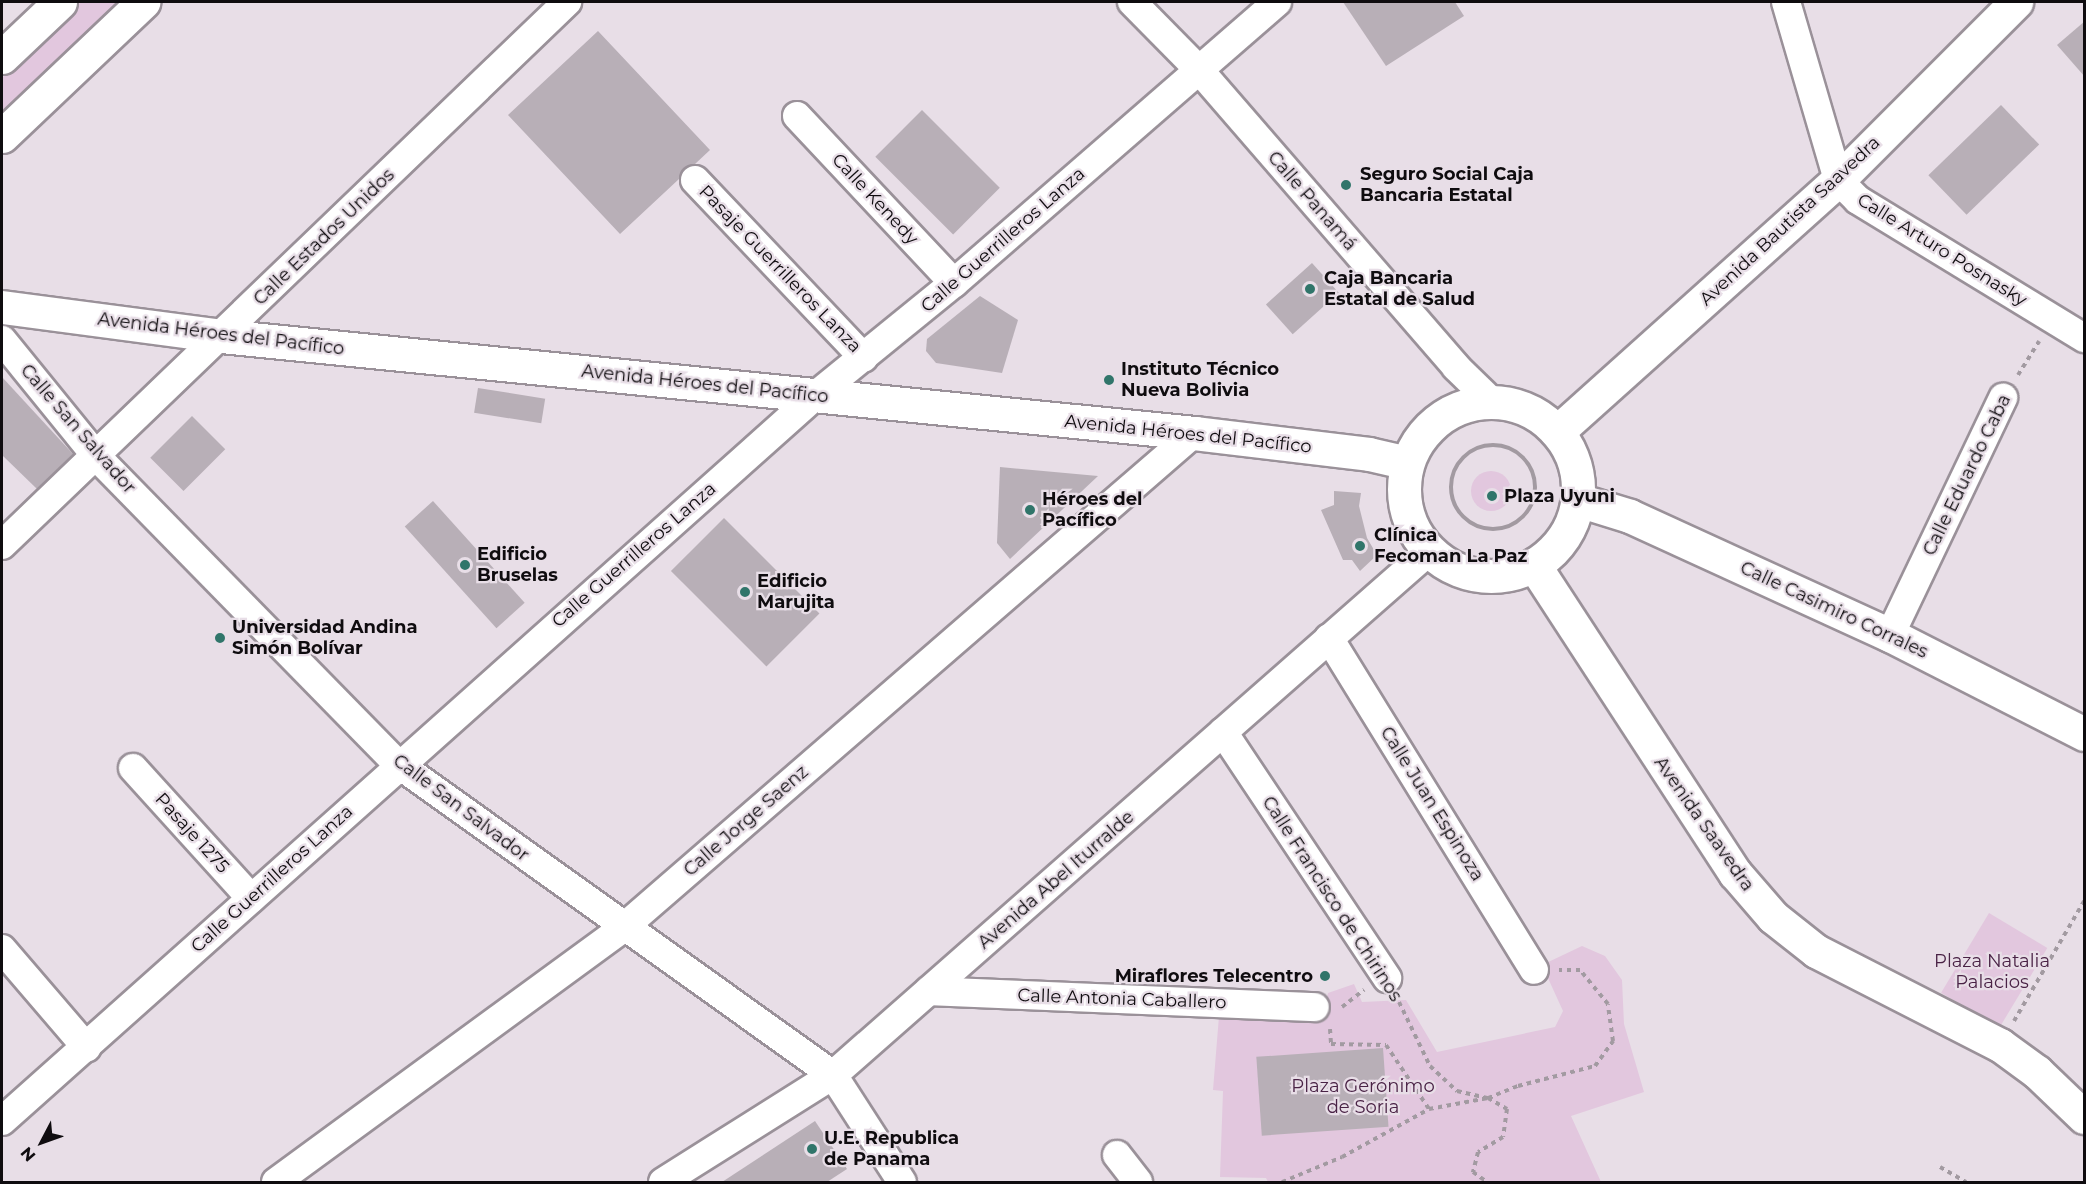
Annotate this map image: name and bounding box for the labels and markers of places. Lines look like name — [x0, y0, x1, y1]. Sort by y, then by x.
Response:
place label: Seguro Social Caja Bancaria Estatal — [1360, 164, 1534, 207]
marker: Seguro Social Caja Bancaria Estatal — [1337, 176, 1355, 194]
place label: Caja Bancaria Estatal de Salud — [1324, 268, 1475, 310]
marker: Caja Bancaria Estatal de Salud — [1301, 280, 1319, 298]
place label: Instituto Técnico Nueva Bolivia — [1121, 359, 1279, 401]
marker: Instituto Técnico Nueva Bolivia — [1102, 373, 1116, 387]
place label: Plaza Uyuni — [1504, 485, 1615, 507]
place label: Héroes del Pacífico — [1042, 489, 1143, 532]
marker: Plaza Uyuni — [1485, 489, 1499, 503]
marker: Héroes del Pacífico — [1023, 503, 1037, 517]
place label: Clínica Fecoman La Paz — [1374, 525, 1527, 568]
marker: Clínica Fecoman La Paz — [1351, 537, 1369, 555]
place label: Edificio Bruselas — [477, 544, 558, 586]
marker: Edificio Bruselas — [458, 558, 472, 572]
place label: Edificio Marujita — [757, 571, 835, 614]
marker: Edificio Marujita — [738, 585, 752, 599]
place label: Universidad Andina Simón Bolívar — [232, 617, 418, 660]
marker: Universidad Andina Simón Bolívar — [213, 631, 227, 645]
place label: Miraflores Telecentro — [1115, 965, 1313, 987]
marker: Miraflores Telecentro — [1318, 969, 1332, 983]
place label: U.E. Republica de Panama — [824, 1128, 959, 1170]
marker: U.E. Republica de Panama — [805, 1142, 819, 1156]

